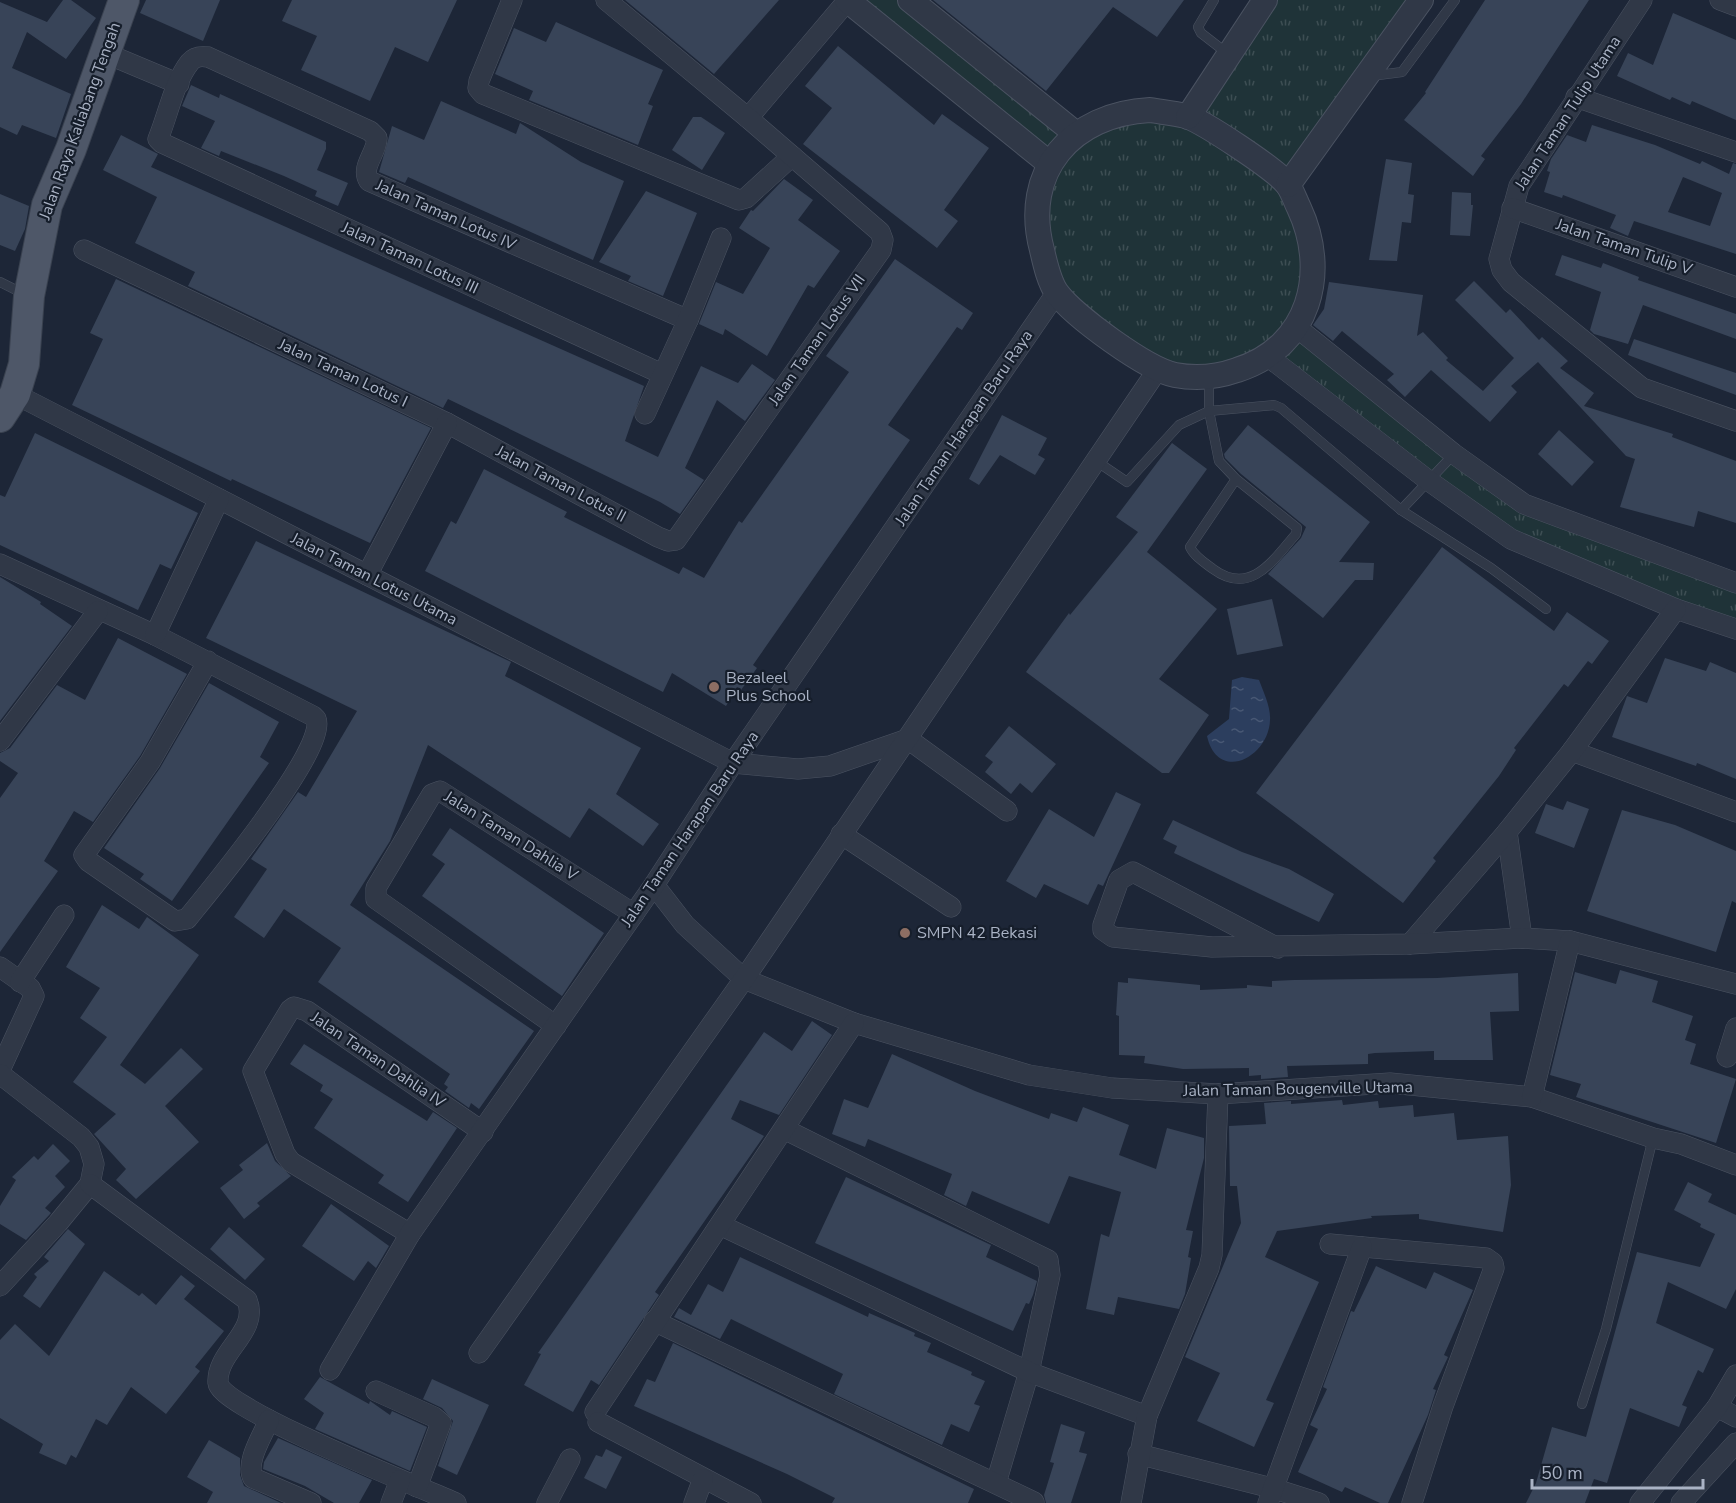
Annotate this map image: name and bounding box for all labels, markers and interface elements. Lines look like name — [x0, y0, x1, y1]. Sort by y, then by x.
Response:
street label: Jalan Raya Kaliabang Tengah — [34, 19, 126, 224]
street label: Jalan Taman Tulip Utama — [1509, 32, 1626, 195]
street label: Jalan Taman Lotus IV — [372, 174, 520, 256]
street label: Jalan Taman Tulip V — [1552, 213, 1696, 281]
street label: Jalan Taman Lotus III — [337, 216, 482, 299]
street label: Jalan Taman Lotus VII — [763, 270, 871, 411]
street label: Jalan Taman Harapan Baru Raya — [889, 326, 1038, 531]
street label: Jalan Taman Lotus I — [274, 333, 411, 413]
street label: Jalan Taman Lotus II — [491, 440, 630, 528]
street label: Jalan Taman Lotus Utama — [286, 527, 461, 631]
place label: Bezaleel Plus School — [726, 667, 811, 707]
marker: Bezaleel Plus School — [707, 680, 721, 694]
street label: Jalan Taman Harapan Baru Raya — [615, 727, 764, 932]
street label: Jalan Taman Dahlia V — [439, 785, 583, 887]
place label: SMPN 42 Bekasi — [917, 922, 1037, 944]
marker: SMPN 42 Bekasi — [898, 926, 912, 940]
street label: Jalan Taman Dahlia IV — [306, 1006, 450, 1114]
street label: Jalan Taman Bougenville Utama — [1182, 1076, 1413, 1102]
scale bar — [1532, 1452, 1703, 1490]
text: 50 m — [1541, 1461, 1583, 1485]

